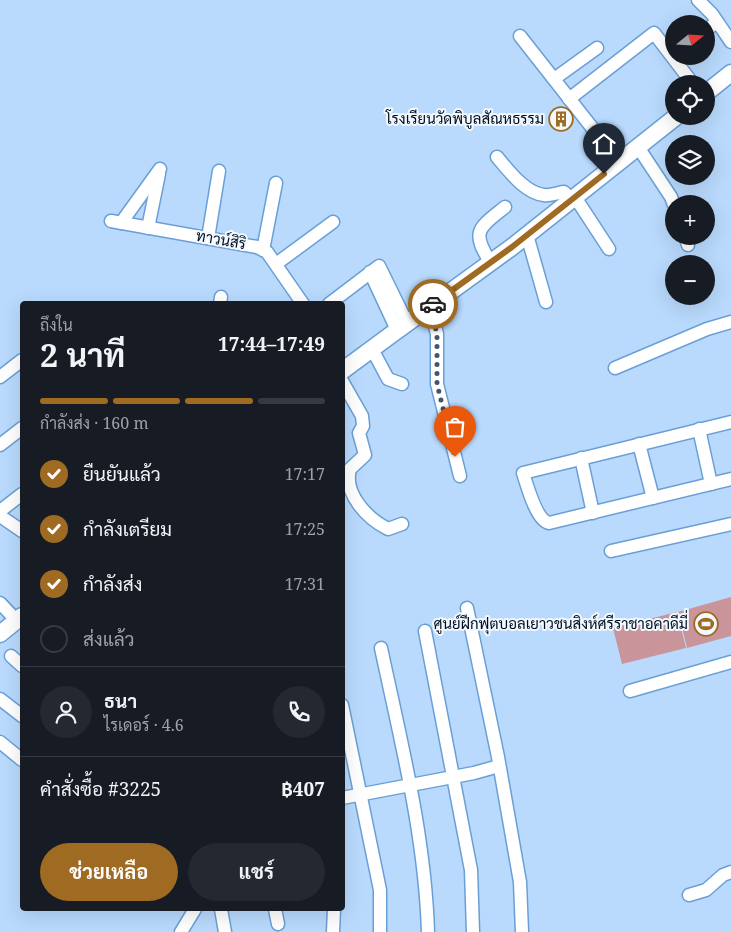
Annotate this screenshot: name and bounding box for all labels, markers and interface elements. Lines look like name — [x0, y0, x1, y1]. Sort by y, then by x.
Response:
north arrow — [665, 15, 715, 65]
map controls — [665, 15, 715, 305]
button: locate — [665, 75, 715, 125]
building icon: โรงเรียนวัดพิบูลสัณหธรรม — [548, 106, 574, 132]
place label: โรงเรียนวัดพิบูลสัณหธรรม — [385, 108, 544, 129]
pin — [583, 123, 625, 174]
icon: home — [590, 130, 618, 158]
button: layers — [665, 135, 715, 185]
button: + — [665, 195, 715, 245]
street label: ทาวน์สิริ — [195, 225, 248, 253]
button: − — [665, 255, 715, 305]
courier — [408, 279, 458, 329]
icon: car — [419, 290, 447, 318]
text: ถึงใน — [40, 314, 73, 336]
text: 17:44–17:49 — [218, 331, 325, 357]
text: 2 นาที — [40, 333, 125, 376]
pin — [434, 406, 476, 457]
text: กำลังส่ง · 160 m — [40, 412, 149, 434]
icon: bag — [441, 413, 469, 441]
icon: check — [40, 460, 68, 488]
text: ยืนยันแล้ว — [83, 461, 161, 487]
text: 17:17 — [285, 463, 325, 485]
icon: check — [40, 515, 68, 543]
text: กำลังเตรียม — [83, 516, 172, 542]
text: 17:25 — [285, 518, 325, 540]
icon: check — [40, 570, 68, 598]
text: กำลังส่ง — [83, 571, 142, 597]
text: 17:31 — [285, 573, 325, 595]
place label: ศูนย์ฝีกฟุตบอลเยาวชนสิงห์ศรีราชาอคาดีมี่ — [433, 609, 688, 635]
sports icon: ศูนย์ฝีกฟุตบอลเยาวชนสิงห์ศรีราชาอคาดีมี่ — [693, 611, 719, 637]
text: ส่งแล้ว — [83, 626, 134, 652]
button: person — [40, 686, 92, 738]
button: phone — [273, 686, 325, 738]
text: ธนา — [104, 688, 137, 714]
text: ไรเดอร์ · 4.6 — [104, 714, 184, 736]
text: คำสั่งซื้อ #3225 — [40, 776, 161, 802]
text: ฿407 — [281, 776, 325, 802]
button: ช่วยเหลือ — [40, 843, 178, 901]
button: แชร์ — [188, 843, 325, 901]

